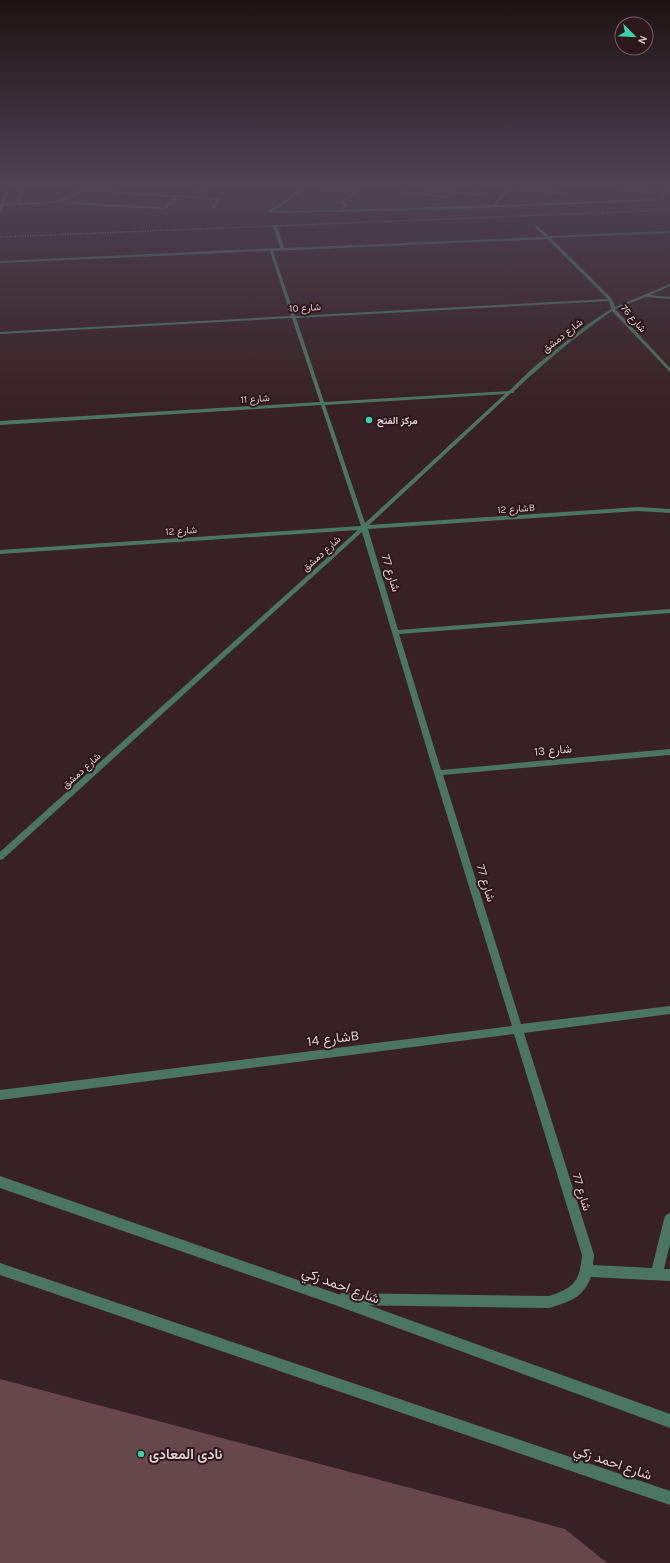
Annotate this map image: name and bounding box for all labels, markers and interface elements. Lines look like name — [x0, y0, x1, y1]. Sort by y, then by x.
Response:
north arrow — [614, 16, 654, 56]
text: N — [635, 34, 650, 46]
street label: شارع 10 — [289, 301, 321, 315]
street label: شارع 76 — [618, 302, 649, 335]
street label: شارع دمشق — [540, 316, 585, 355]
street label: شارع 11 — [240, 392, 270, 406]
marker: مركز الفتح — [364, 415, 374, 425]
place label: مركز الفتح — [377, 415, 418, 428]
street label: شارع 12B — [497, 502, 535, 516]
street label: شارع 12 — [165, 524, 197, 538]
street label: شارع دمشق — [300, 533, 344, 574]
street label: شارع 77 — [377, 553, 403, 594]
street label: شارع 13 — [533, 741, 573, 761]
street label: شارع دمشق — [60, 750, 104, 791]
street label: شارع 77 — [472, 863, 498, 904]
street label: شارع 14B — [306, 1027, 360, 1052]
street label: شارع 77 — [568, 1172, 594, 1213]
street label: شارع احمد زكي — [299, 1264, 382, 1310]
street label: شارع احمد زكي — [570, 1441, 654, 1487]
place label: نادى المعادى — [149, 1446, 222, 1463]
marker: نادى المعادى — [136, 1449, 146, 1459]

